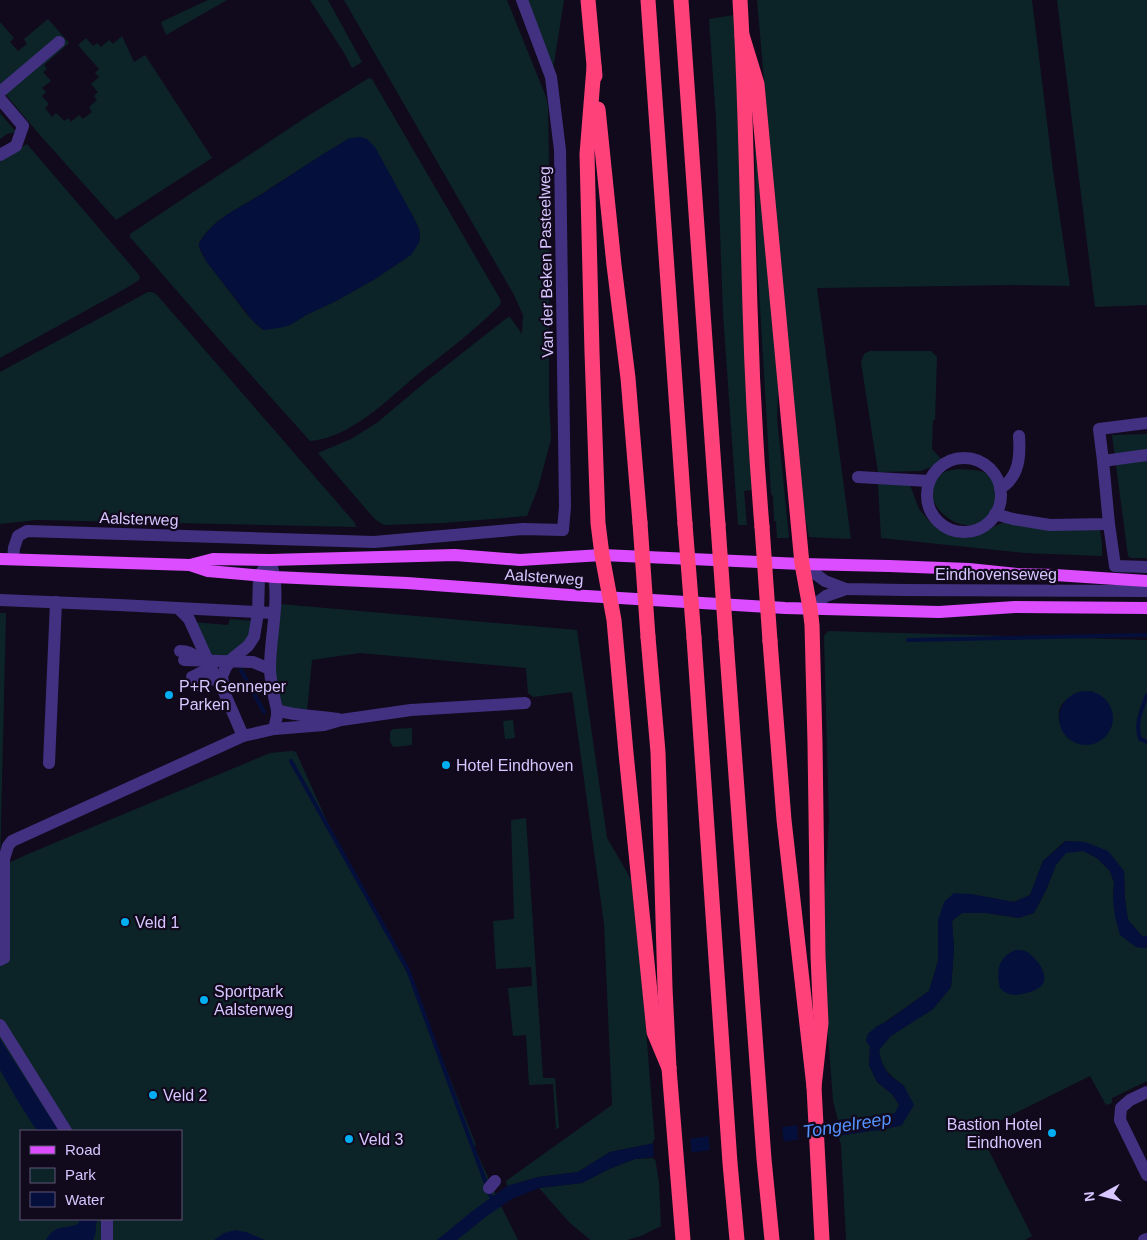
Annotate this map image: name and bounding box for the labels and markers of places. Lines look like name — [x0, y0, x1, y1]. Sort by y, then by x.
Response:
place label: P+R Genneper Parken — [179, 678, 287, 713]
marker: P+R Genneper Parken — [163, 689, 175, 701]
place label: Hotel Eindhoven — [456, 757, 573, 774]
marker: Hotel Eindhoven — [440, 759, 452, 771]
place label: Veld 1 — [135, 914, 180, 931]
marker: Veld 1 — [119, 916, 131, 928]
place label: Sportpark Aalsterweg — [214, 983, 293, 1018]
marker: Sportpark Aalsterweg — [198, 994, 210, 1006]
place label: Veld 2 — [163, 1087, 208, 1104]
marker: Veld 2 — [147, 1089, 159, 1101]
place label: Bastion Hotel Eindhoven — [947, 1116, 1042, 1151]
marker: Bastion Hotel Eindhoven — [1046, 1127, 1058, 1139]
place label: Veld 3 — [359, 1131, 404, 1148]
marker: Veld 3 — [343, 1133, 355, 1145]

